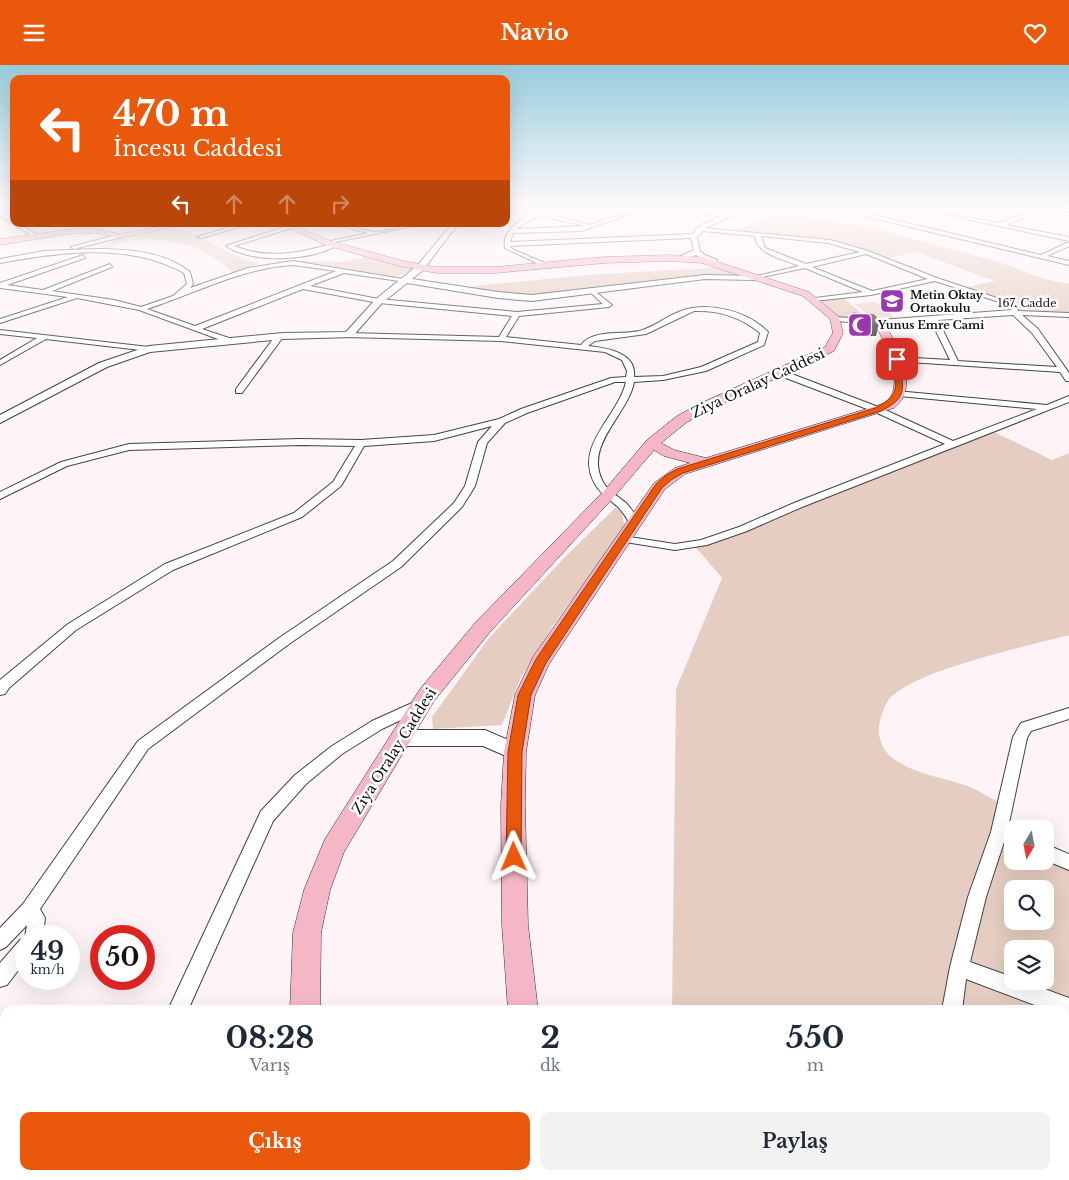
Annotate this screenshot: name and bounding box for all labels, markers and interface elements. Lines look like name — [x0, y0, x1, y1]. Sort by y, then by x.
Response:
icon: menu — [20, 19, 48, 47]
text: Navio — [500, 19, 569, 46]
icon: heart — [1021, 19, 1049, 47]
text: 470 m — [113, 92, 229, 135]
icon: left — [30, 95, 95, 160]
text: İncesu Caddesi — [113, 135, 282, 162]
icon: left — [167, 190, 195, 218]
icon: ahead — [220, 190, 248, 218]
icon: ahead — [273, 190, 301, 218]
icon: right — [326, 190, 354, 218]
school or university icon: Metin Oktay Ortaokulu — [879, 288, 905, 314]
place label: Metin Oktay Ortaokulu — [910, 288, 984, 315]
street label: 167. Cadde — [998, 296, 1057, 310]
mosque icon: Yunus Emre Cami — [847, 312, 873, 338]
place label: Yunus Emre Cami — [877, 318, 984, 332]
pin — [876, 338, 918, 380]
street label: Ziya Oralay Caddesi — [688, 344, 828, 422]
icon: arrive — [883, 345, 911, 373]
street label: Ziya Oralay Caddesi — [348, 684, 440, 817]
north arrow — [1004, 820, 1054, 870]
map controls — [1004, 820, 1054, 990]
position arrow — [487, 830, 539, 882]
button: search — [1004, 880, 1054, 930]
speed limit sign: 50 — [90, 925, 155, 990]
text: 49 — [31, 936, 64, 967]
button: layers — [1004, 940, 1054, 990]
text: km/h — [30, 962, 65, 977]
text: 08:28 — [226, 1019, 314, 1056]
text: 2 — [540, 1019, 560, 1056]
text: 550 — [786, 1019, 844, 1056]
text: Varış — [250, 1055, 290, 1075]
text: dk — [540, 1055, 561, 1075]
text: m — [807, 1055, 824, 1075]
button: Çıkış — [20, 1112, 530, 1170]
button: Paylaş — [540, 1112, 1050, 1170]

